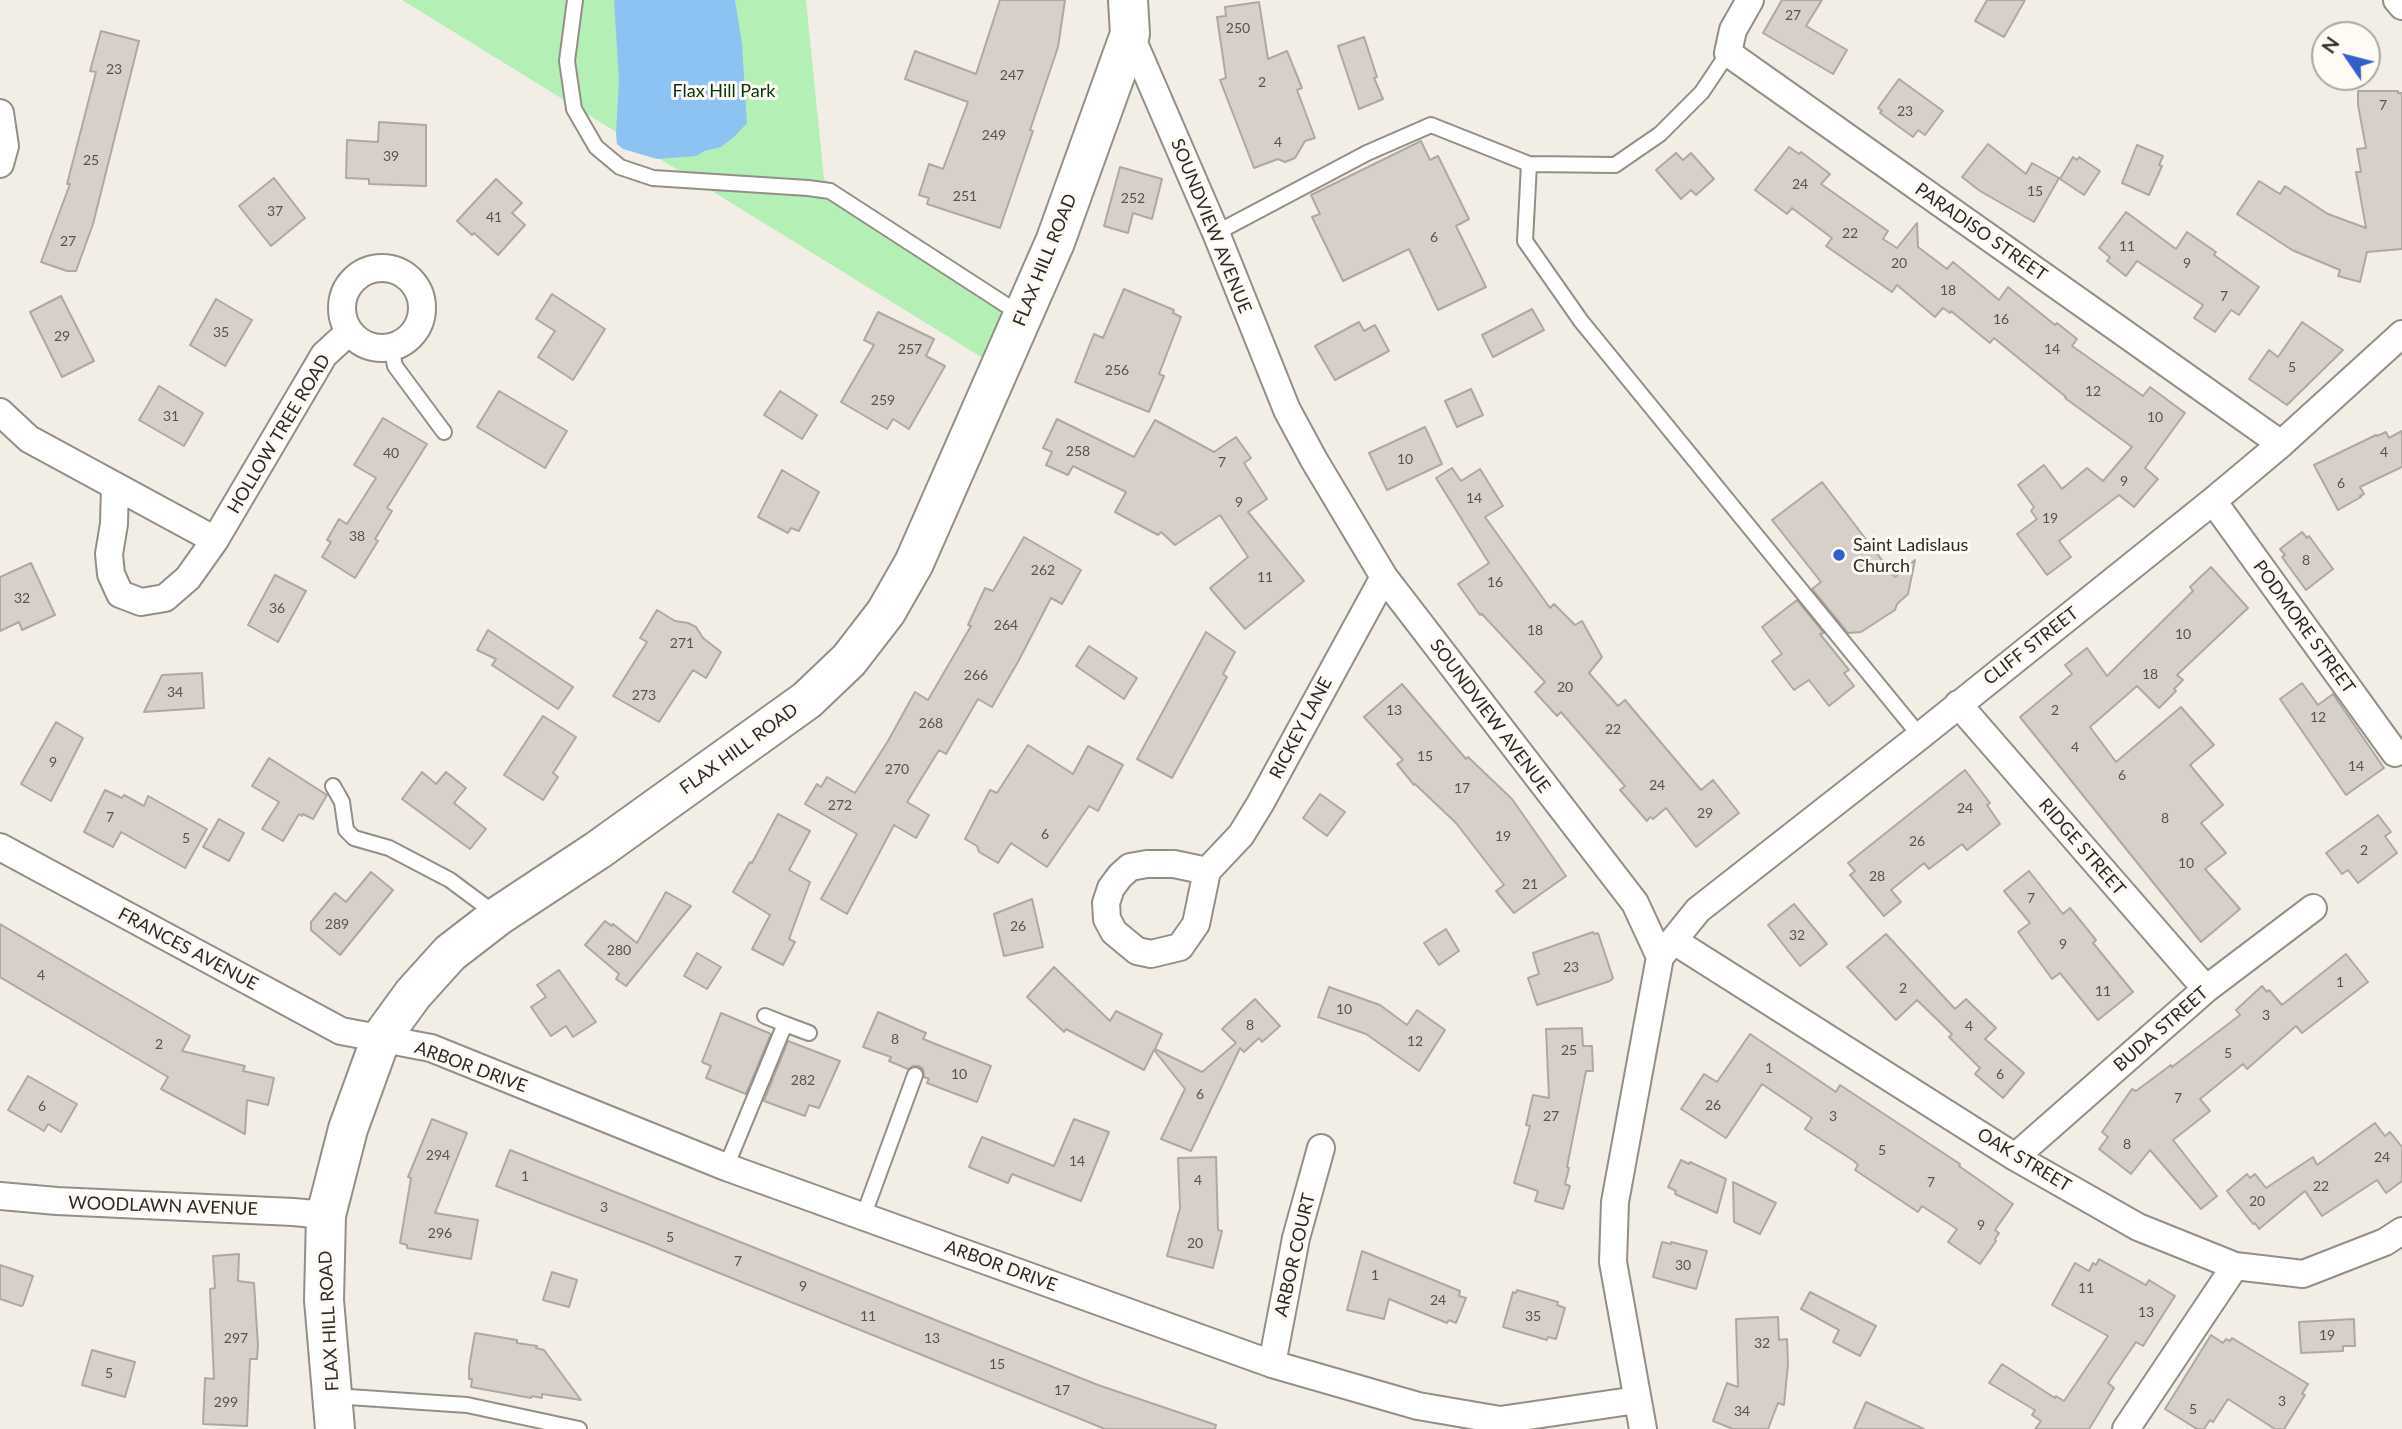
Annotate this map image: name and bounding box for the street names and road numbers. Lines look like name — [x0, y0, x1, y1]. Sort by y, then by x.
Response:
street label: SOUNDVIEW AVENUE — [1166, 135, 1256, 317]
street label: PARADISO STREET — [1911, 178, 2051, 286]
street label: FLAX HILL ROAD — [1009, 191, 1081, 329]
street label: HOLLOW TREE ROAD — [223, 350, 335, 518]
street label: PODMORE STREET — [2248, 556, 2360, 698]
street label: CLIFF STREET — [1979, 602, 2083, 690]
street label: SOUNDVIEW AVENUE — [1425, 635, 1555, 797]
street label: RICKEY LANE — [1265, 673, 1337, 783]
street label: FLAX HILL ROAD — [676, 699, 802, 799]
street label: RIDGE STREET — [2034, 794, 2130, 900]
street label: FRANCES AVENUE — [114, 903, 262, 995]
street label: BUDA STREET — [2109, 982, 2213, 1076]
street label: ARBOR DRIVE — [412, 1037, 530, 1097]
street label: OAK STREET — [1973, 1123, 2075, 1197]
street label: ARBOR COURT — [1270, 1191, 1320, 1319]
street label: WOODLAWN AVENUE — [68, 1192, 258, 1220]
street label: ARBOR DRIVE — [942, 1236, 1060, 1296]
street label: FLAX HILL ROAD — [315, 1250, 343, 1392]

